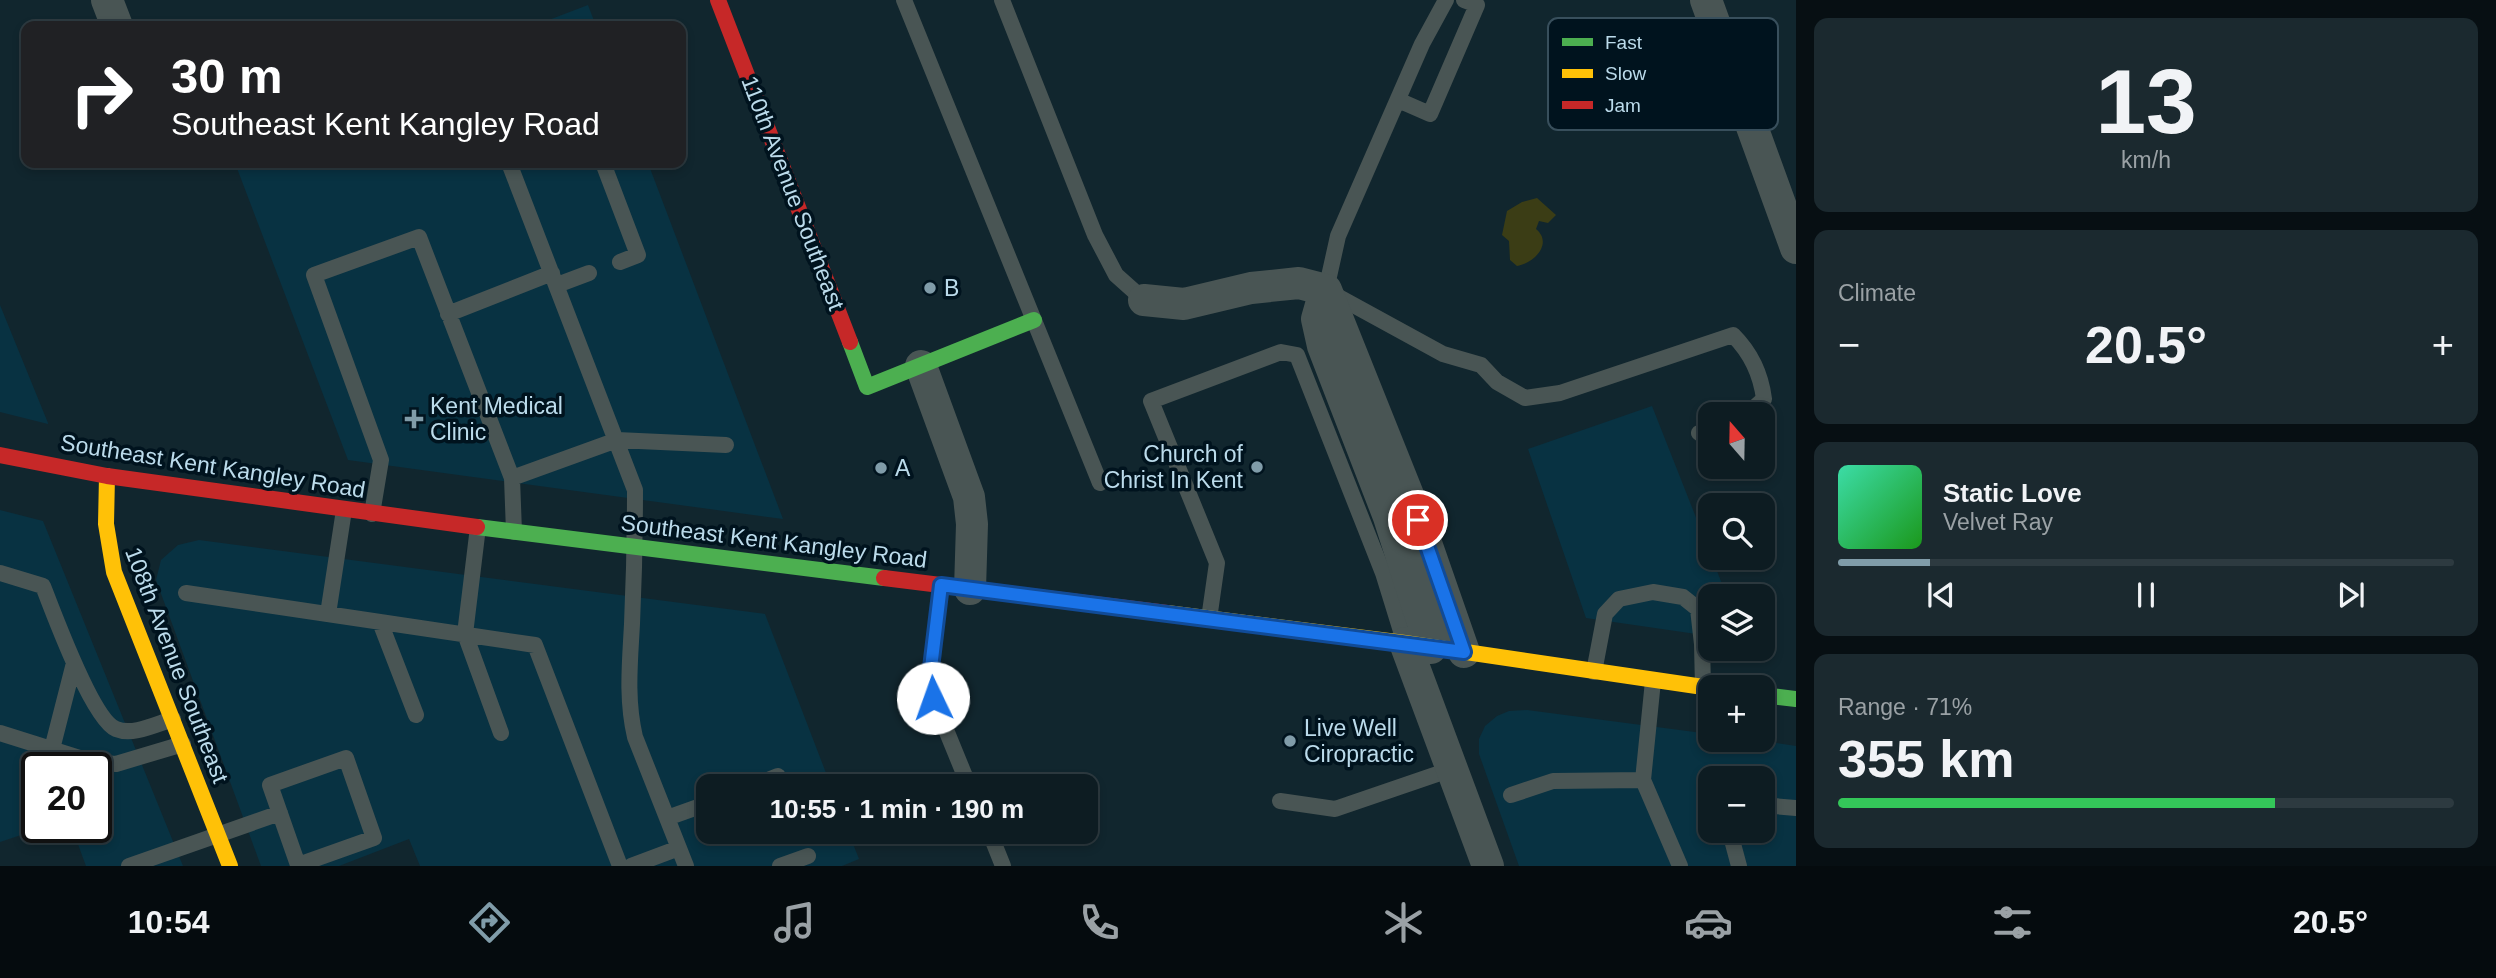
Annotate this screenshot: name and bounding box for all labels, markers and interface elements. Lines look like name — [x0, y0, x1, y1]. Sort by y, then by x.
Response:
legend — [1548, 18, 1778, 130]
text: Fast — [1605, 32, 1643, 53]
icon: right — [56, 49, 147, 140]
text: 30 m — [171, 49, 283, 103]
text: 13 — [2095, 51, 2197, 152]
text: Slow — [1605, 63, 1646, 84]
street label: 110th Avenue Southeast — [736, 72, 850, 314]
text: Jam — [1605, 95, 1641, 116]
text: Southeast Kent Kangley Road — [171, 106, 600, 142]
text: km/h — [2121, 147, 2171, 173]
place label: B — [944, 275, 959, 301]
marker: B — [922, 280, 938, 296]
text: Climate — [1838, 280, 1916, 306]
text: 20.5° — [2085, 316, 2207, 374]
text: − — [1838, 324, 1860, 366]
text: + — [2432, 324, 2454, 366]
place label: Kent Medical Clinic — [430, 393, 563, 445]
north arrow — [1698, 402, 1774, 480]
map controls — [1698, 402, 1775, 843]
marker: Kent Medical Clinic — [404, 409, 424, 429]
street label: Southeast Kent Kangley Road — [59, 429, 367, 503]
place label: Church of Christ In Kent — [1104, 441, 1244, 493]
place label: A — [895, 455, 911, 481]
marker: Church of Christ In Kent — [1249, 459, 1265, 475]
marker: A — [873, 460, 889, 476]
text: Static Love — [1943, 478, 2082, 508]
pin — [1388, 490, 1448, 550]
button: search — [1698, 493, 1775, 570]
icon: arrive — [1399, 501, 1437, 539]
street label: Southeast Kent Kangley Road — [619, 509, 929, 573]
text: Velvet Ray — [1943, 509, 2053, 535]
street label: 108th Avenue Southeast — [120, 544, 234, 787]
icon: previous — [1922, 576, 1960, 614]
icon: pause — [2127, 576, 2165, 614]
icon: next — [2332, 576, 2370, 614]
button: layers — [1698, 584, 1775, 661]
position arrow — [896, 661, 970, 735]
button: + — [1698, 675, 1775, 752]
text: Range · 71% — [1838, 694, 1972, 720]
place label: Live Well Ciropractic — [1304, 715, 1414, 767]
text: 355 km — [1838, 730, 2014, 788]
marker: Live Well Ciropractic — [1282, 733, 1298, 749]
speed limit sign: 20 — [21, 752, 112, 843]
button: − — [1698, 766, 1775, 843]
text: 10:55 · 1 min · 190 m — [770, 794, 1024, 824]
icon: directions — [465, 898, 514, 947]
icon: music — [770, 898, 819, 947]
icon: phone — [1075, 898, 1124, 947]
icon: climate — [1379, 898, 1428, 947]
icon: car — [1684, 898, 1733, 947]
icon: filters — [1988, 898, 2037, 947]
text: 10:54 — [128, 904, 210, 940]
text: 20.5° — [2293, 904, 2368, 940]

